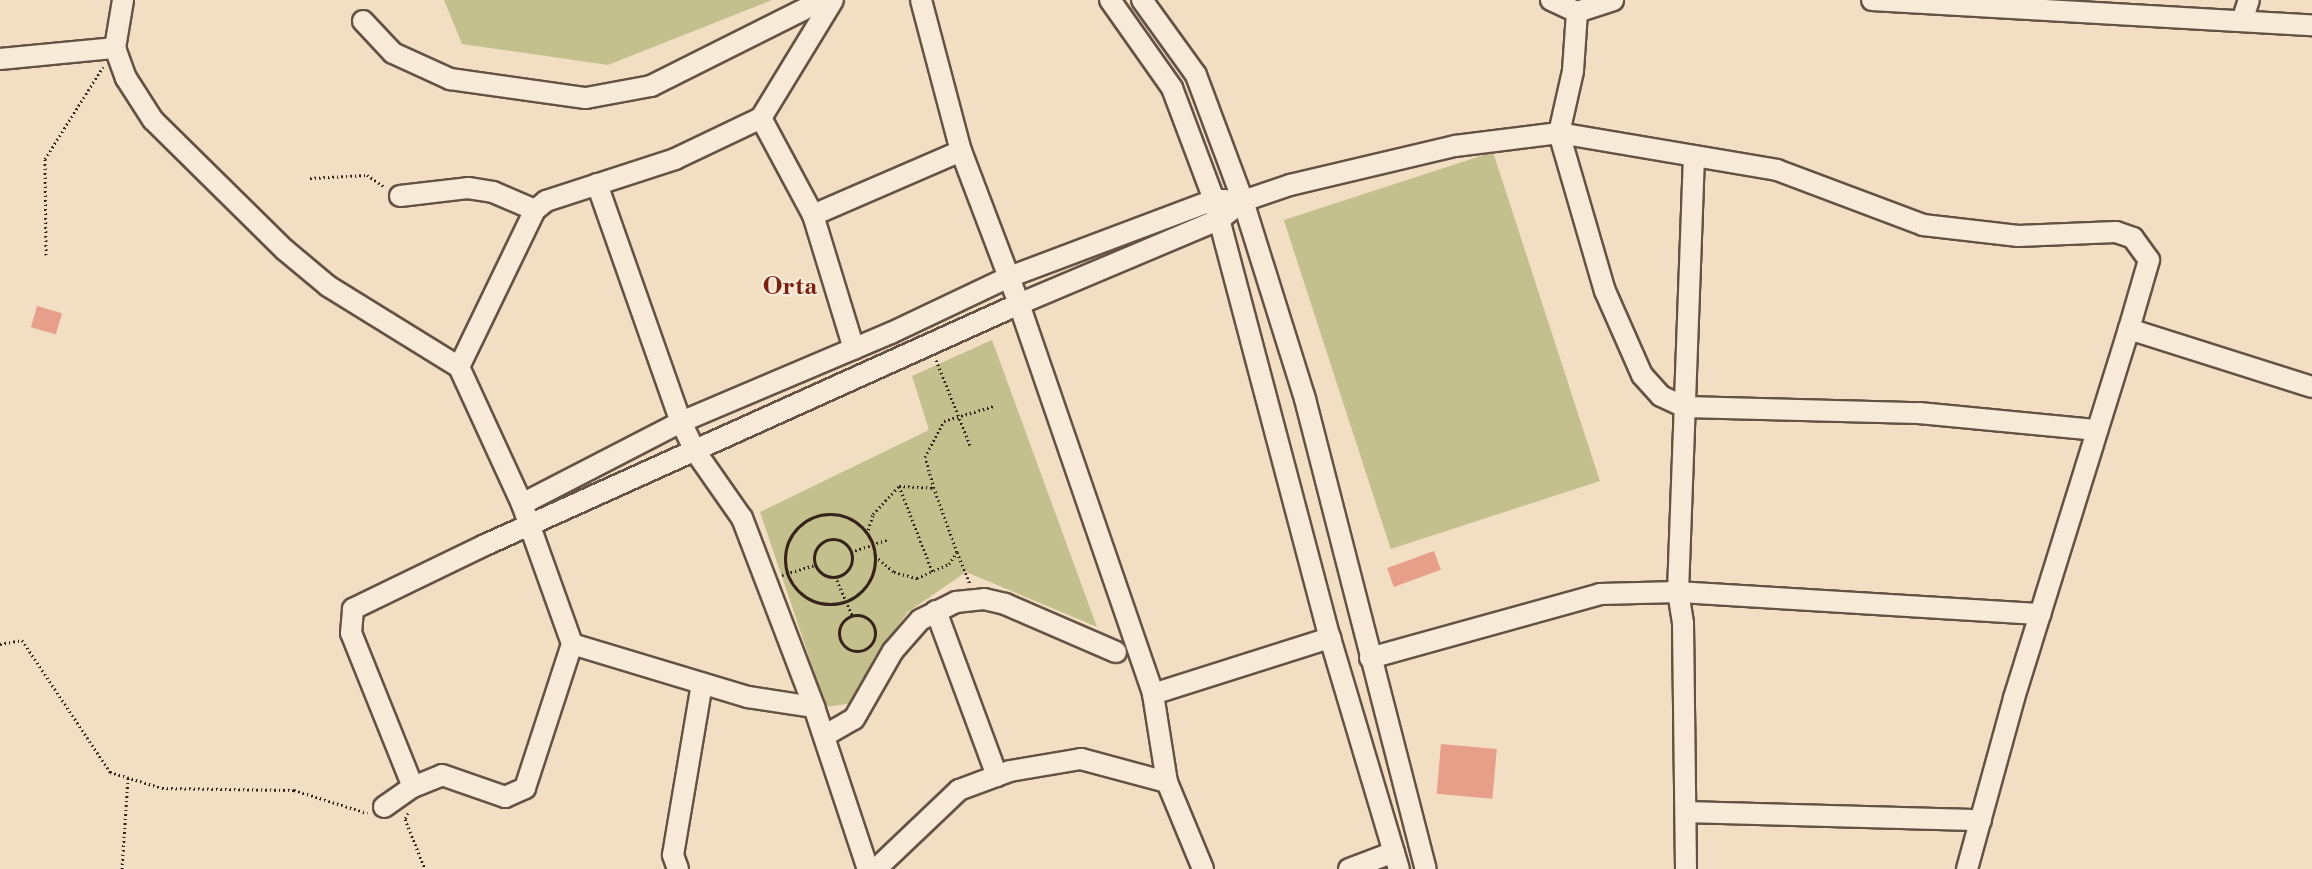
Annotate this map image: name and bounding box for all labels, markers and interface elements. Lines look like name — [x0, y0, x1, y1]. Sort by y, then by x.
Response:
district label: Orta — [763, 274, 817, 302]

